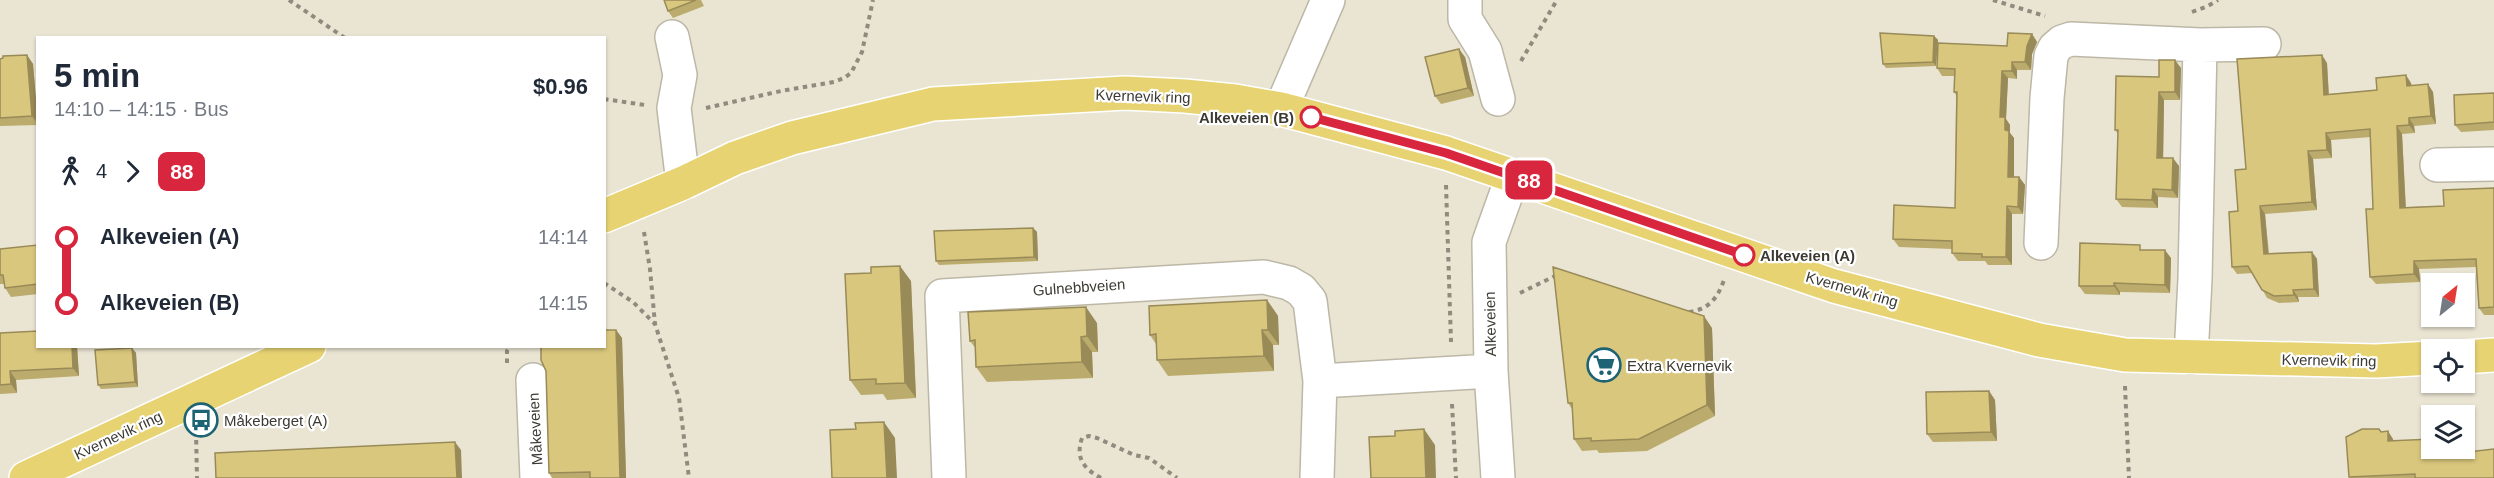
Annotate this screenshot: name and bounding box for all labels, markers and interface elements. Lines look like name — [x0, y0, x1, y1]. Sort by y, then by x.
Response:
text: 5 min — [54, 57, 140, 94]
text: $0.96 — [533, 74, 588, 99]
street label: Kvernevik ring — [1095, 86, 1191, 106]
text: 14:10 – 14:15 · Bus — [54, 98, 229, 120]
marker: Alkeveien (B) — [1300, 106, 1322, 128]
place label: Alkeveien (B) — [1199, 109, 1294, 126]
icon: walk — [54, 155, 87, 188]
icon: forward — [116, 155, 149, 188]
text: 4 — [96, 160, 107, 182]
text: 88 — [170, 160, 193, 183]
line badge: 88 — [1502, 160, 1556, 200]
text: 88 — [1517, 169, 1541, 192]
text: Alkeveien (A) — [100, 224, 239, 249]
text: 14:14 — [538, 226, 588, 248]
marker: Alkeveien (A) — [1733, 244, 1755, 266]
place label: Alkeveien (A) — [1760, 247, 1855, 264]
street label: Kvernevik ring — [1804, 268, 1900, 310]
north arrow — [2421, 273, 2475, 327]
map controls — [2421, 273, 2475, 459]
street label: Gulnebbveien — [1032, 275, 1126, 299]
text: Alkeveien (B) — [100, 290, 239, 315]
street label: Alkeveien — [1481, 291, 1499, 357]
text: 14:15 — [538, 292, 588, 314]
button: locate — [2421, 339, 2475, 393]
supermarket icon: Extra Kvernevik — [1586, 347, 1622, 383]
street label: Kvernevik ring — [2281, 351, 2377, 369]
place label: Extra Kvernevik — [1627, 357, 1733, 374]
street label: Måkeveien — [525, 392, 545, 466]
bus stop icon: Måkeberget (A) — [183, 402, 219, 438]
button: layers — [2421, 405, 2475, 459]
street label: Kvernevik ring — [71, 407, 165, 463]
place label: Måkeberget (A) — [224, 412, 327, 429]

